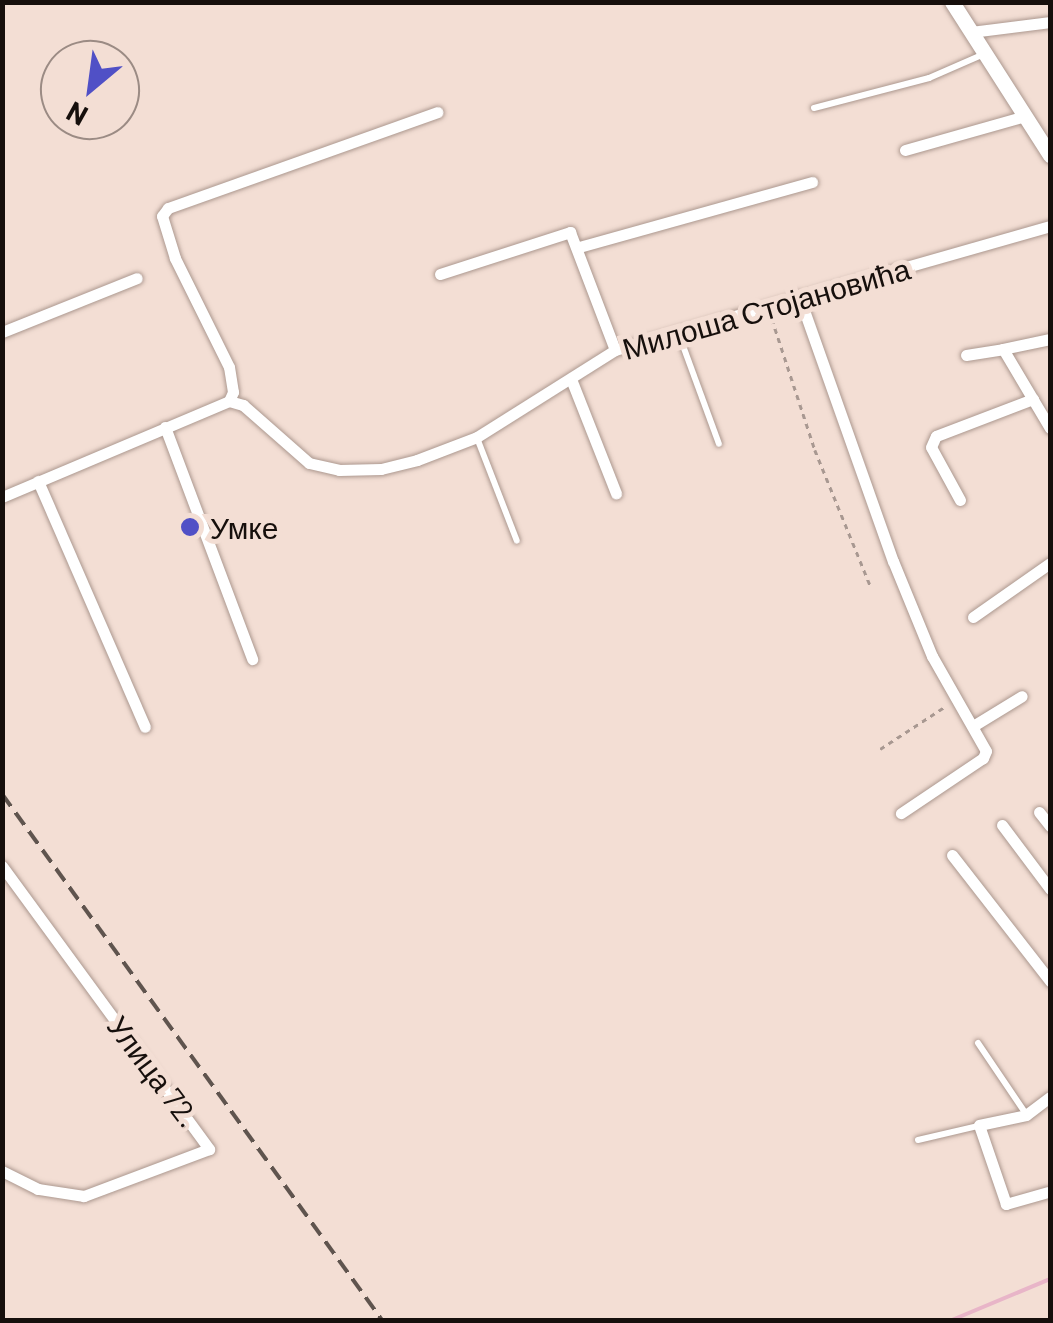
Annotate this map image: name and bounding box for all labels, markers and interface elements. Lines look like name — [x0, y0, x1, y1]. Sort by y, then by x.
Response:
north arrow — [40, 40, 140, 140]
text: N — [60, 95, 93, 134]
street label: Милоша Стојановића — [618, 250, 914, 366]
place label: Умке — [210, 509, 278, 545]
marker: Умке — [179, 516, 201, 538]
street label: Улица 72. — [101, 1008, 207, 1134]

